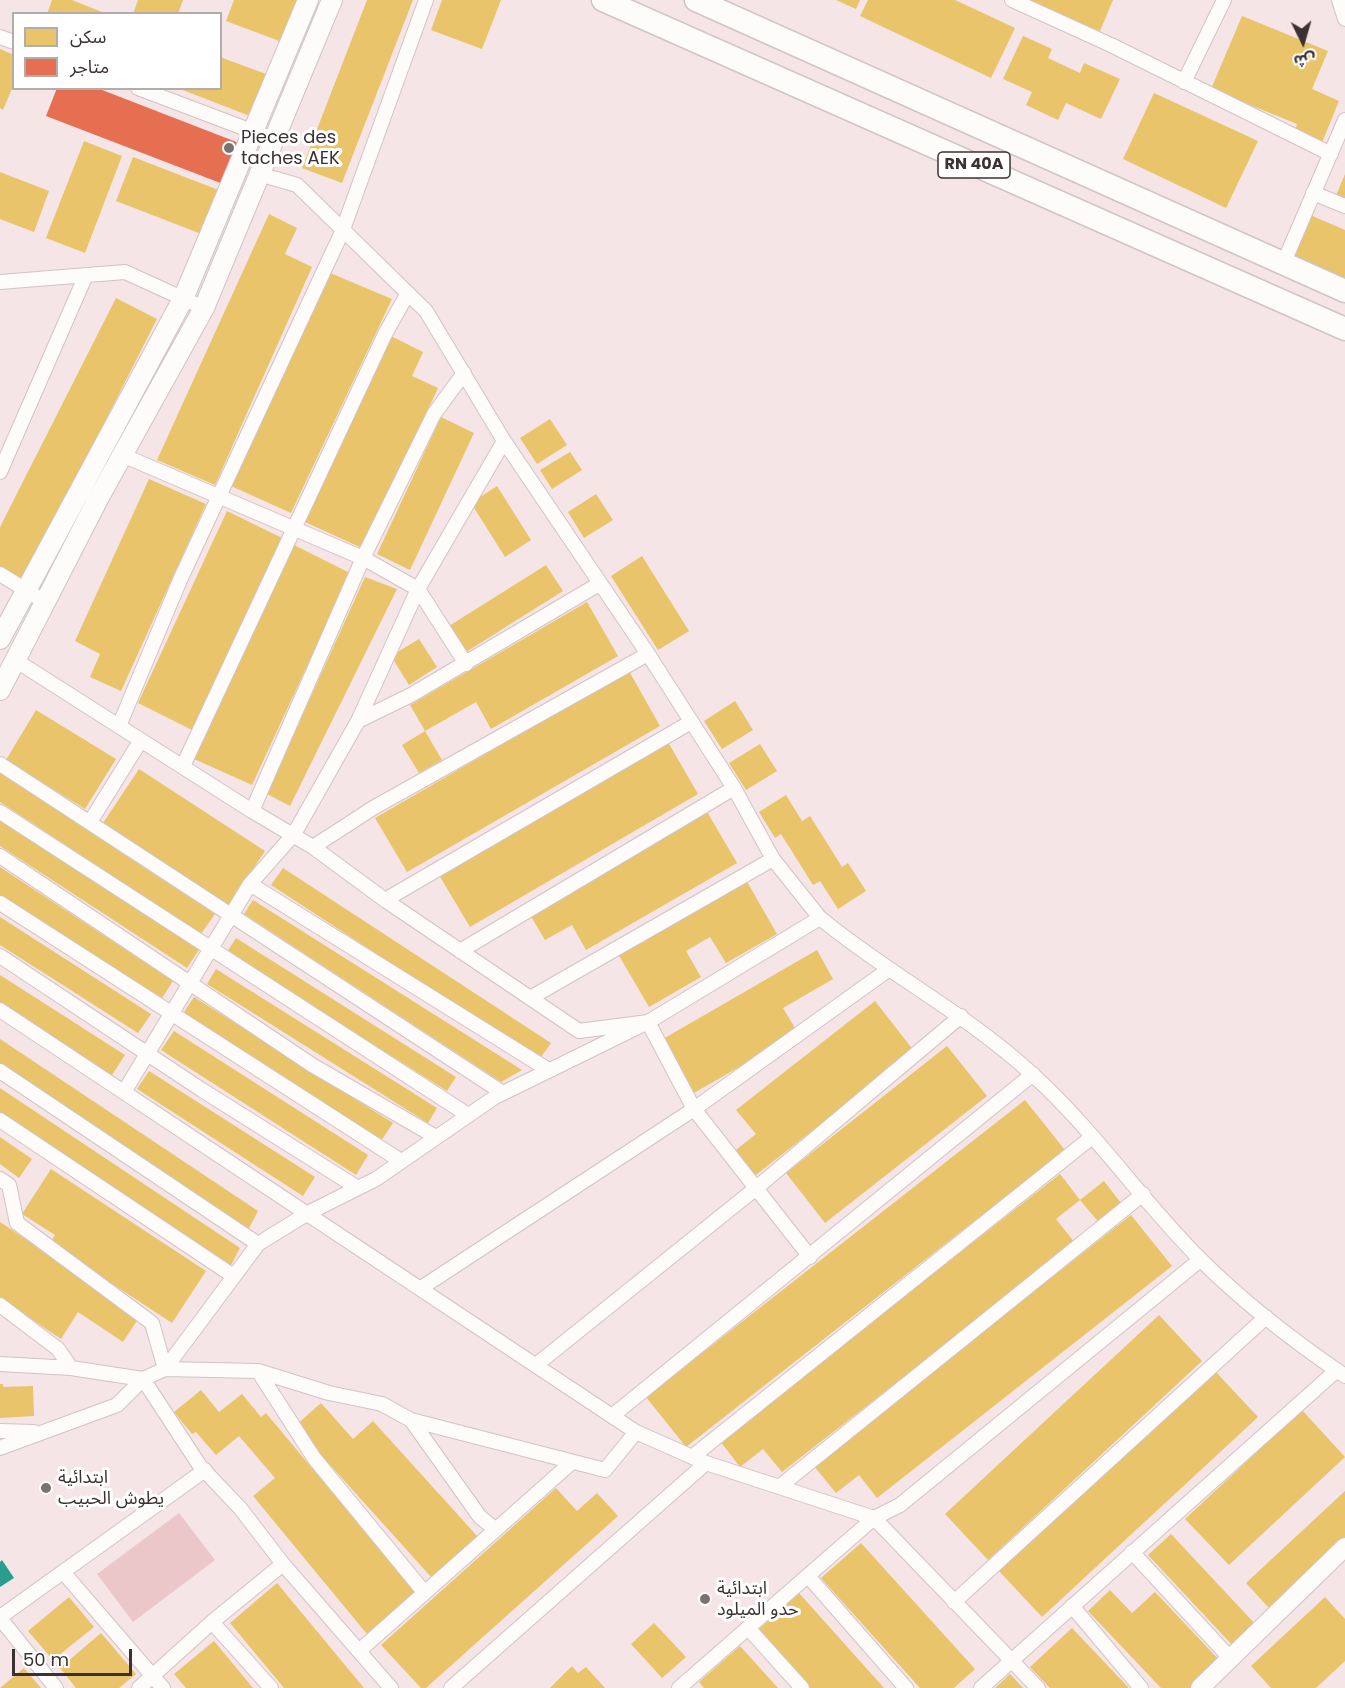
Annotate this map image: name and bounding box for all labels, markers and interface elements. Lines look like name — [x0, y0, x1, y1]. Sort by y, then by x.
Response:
legend — [12, 12, 222, 90]
north arrow — [1273, 12, 1333, 72]
text: سكن — [70, 24, 106, 49]
text: ش — [1293, 48, 1317, 73]
text: متاجر — [70, 54, 109, 79]
place label: Pieces des taches AEK — [241, 127, 340, 170]
marker: Pieces des taches AEK — [222, 141, 236, 155]
road number: RN 40A — [938, 152, 1010, 178]
place label: ابتدائية يطوش الحبيب — [58, 1467, 164, 1510]
marker: ابتدائية يطوش الحبيب — [39, 1481, 53, 1495]
place label: ابتدائية حدو الميلود — [717, 1578, 799, 1620]
marker: ابتدائية حدو الميلود — [698, 1592, 712, 1606]
scale bar — [15, 1637, 135, 1675]
text: 50 m — [23, 1647, 69, 1672]

